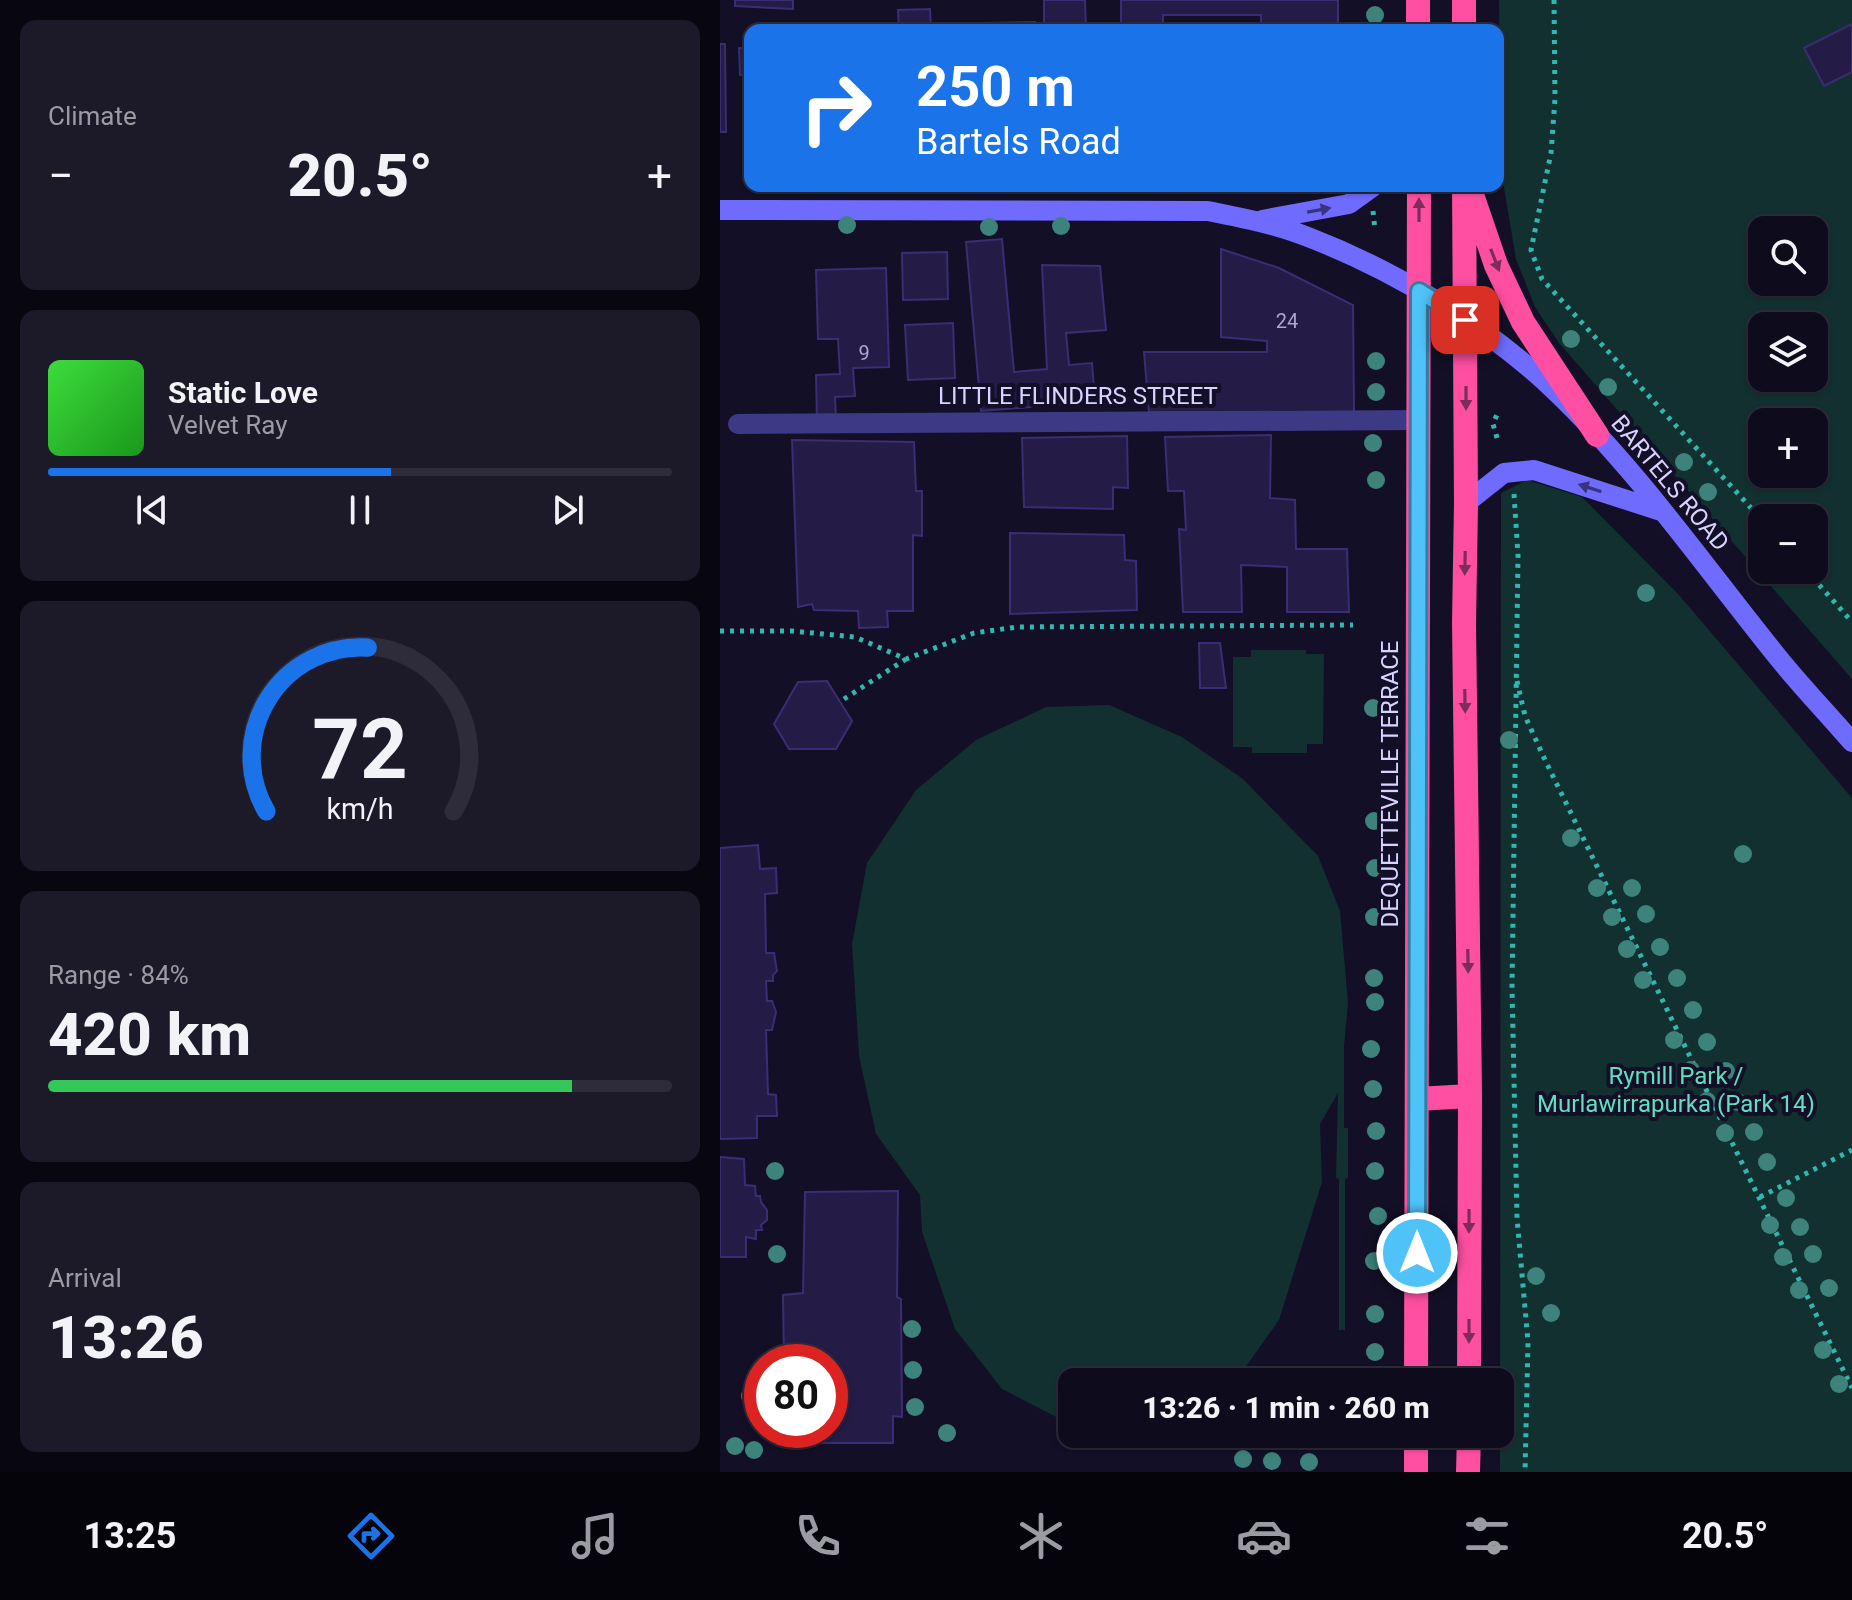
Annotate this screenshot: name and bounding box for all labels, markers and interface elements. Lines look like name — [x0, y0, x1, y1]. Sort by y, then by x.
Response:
text: 250 m — [916, 54, 1075, 120]
icon: right — [784, 56, 888, 160]
text: Climate — [48, 101, 137, 131]
text: Bartels Road — [916, 121, 1121, 163]
text: 20.5° — [288, 140, 433, 211]
text: − — [48, 150, 73, 202]
text: + — [647, 150, 672, 202]
one-way arrow — [1413, 197, 1425, 222]
one-way arrow — [1307, 203, 1332, 215]
map controls — [1748, 216, 1828, 584]
button: search — [1748, 216, 1828, 296]
one-way arrow — [1489, 248, 1502, 272]
pin — [1431, 286, 1499, 354]
icon: arrive — [1443, 298, 1487, 342]
house number: 24 — [1276, 309, 1298, 333]
button: layers — [1748, 312, 1828, 392]
house number: 9 — [858, 341, 870, 365]
text: Static Love — [168, 375, 318, 410]
street label: LITTLE FLINDERS STREET — [938, 382, 1218, 410]
one-way arrow — [1460, 386, 1472, 411]
button: + — [1748, 408, 1828, 488]
text: Velvet Ray — [168, 410, 288, 440]
street label: BARTELS ROAD — [1605, 410, 1735, 556]
one-way arrow — [1578, 481, 1602, 494]
icon: previous — [130, 488, 174, 532]
icon: pause — [338, 488, 382, 532]
icon: next — [546, 488, 590, 532]
button: − — [1748, 504, 1828, 584]
one-way arrow — [1459, 551, 1471, 576]
street label: DEQUETTEVILLE TERRACE — [1376, 641, 1404, 927]
one-way arrow — [1459, 689, 1471, 714]
text: 72 — [312, 701, 408, 798]
text: km/h — [326, 792, 394, 826]
one-way arrow — [1462, 949, 1474, 974]
text: Range · 84% — [48, 960, 189, 990]
text: 420 km — [48, 999, 251, 1070]
park label: Rymill Park / Murlawirrapurka (Park 14) — [1537, 1062, 1815, 1118]
one-way arrow — [1463, 1209, 1475, 1234]
position arrow — [1375, 1211, 1459, 1295]
text: Arrival — [48, 1263, 122, 1293]
text: 13:26 — [48, 1302, 204, 1373]
one-way arrow — [1463, 1319, 1475, 1344]
speed limit sign: 80 — [744, 1344, 848, 1448]
text: 13:26 · 1 min · 260 m — [1142, 1390, 1430, 1425]
icon: directions — [343, 1508, 399, 1564]
icon: music — [567, 1508, 623, 1564]
icon: phone — [790, 1508, 846, 1564]
icon: climate — [1013, 1508, 1069, 1564]
icon: car — [1236, 1508, 1292, 1564]
icon: filters — [1459, 1508, 1515, 1564]
text: 13:25 — [84, 1515, 176, 1557]
text: 20.5° — [1682, 1515, 1768, 1557]

